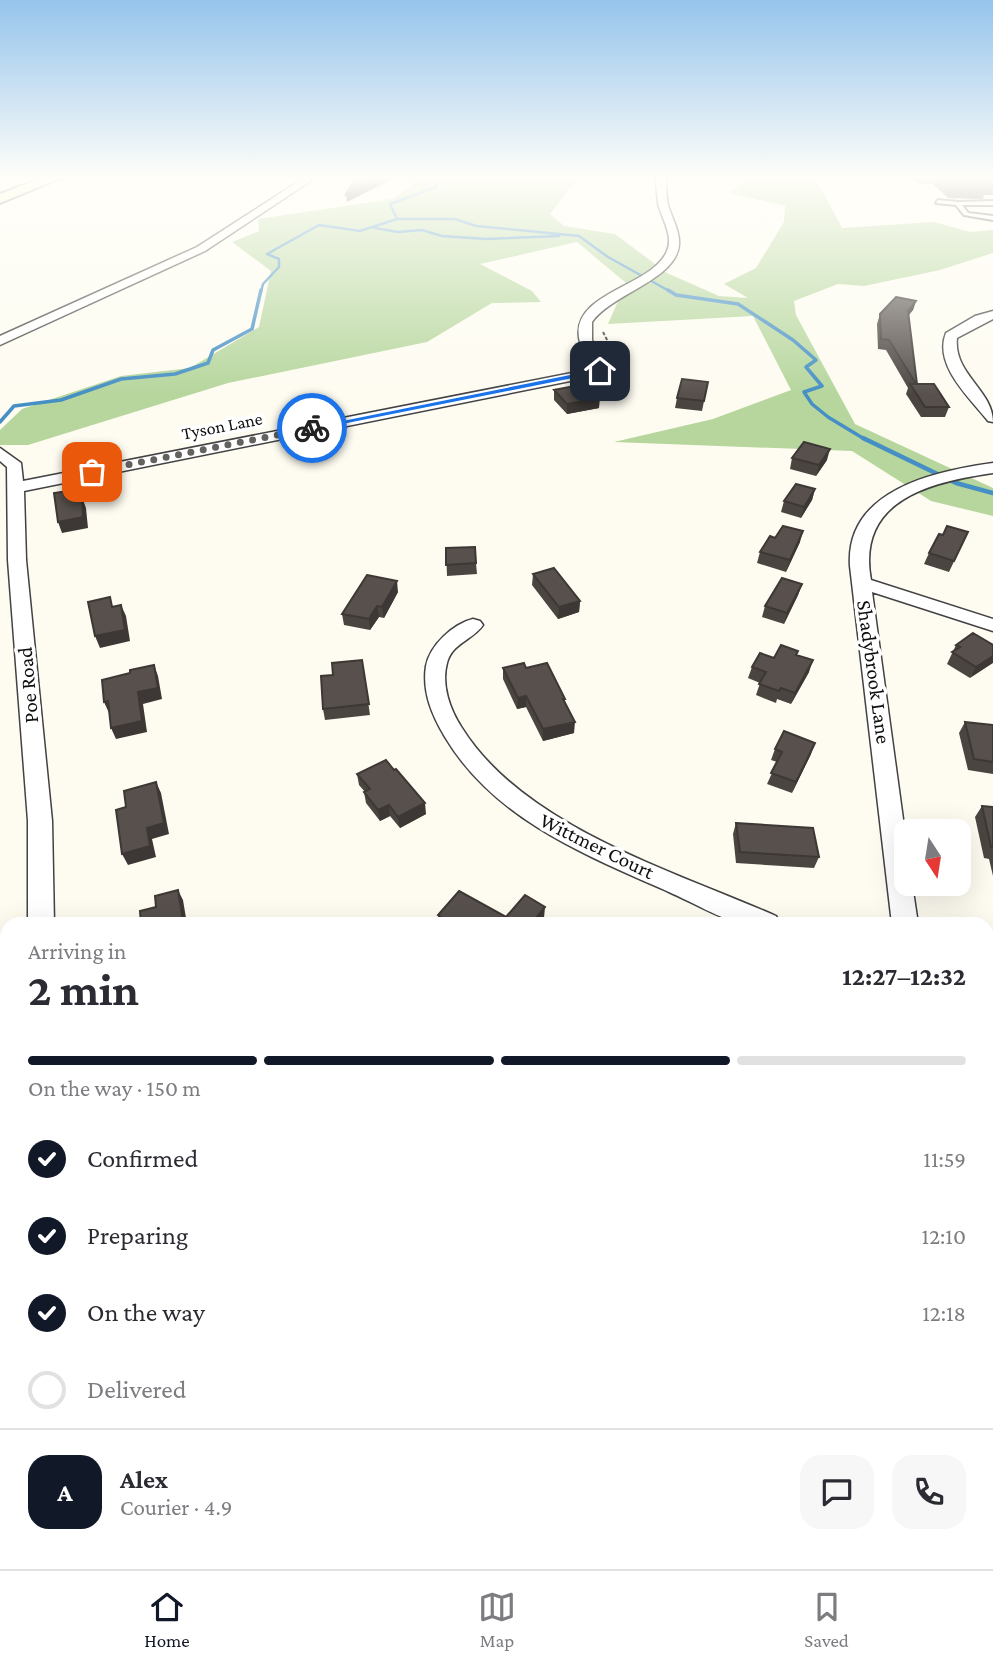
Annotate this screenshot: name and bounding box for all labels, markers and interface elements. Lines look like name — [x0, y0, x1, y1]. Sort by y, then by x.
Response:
pin — [570, 341, 630, 401]
icon: home — [581, 352, 619, 390]
courier — [277, 393, 347, 463]
street label: Tyson Lane — [180, 408, 264, 444]
icon: bike — [293, 409, 331, 447]
pin — [62, 442, 122, 502]
icon: bag — [73, 453, 111, 491]
street label: Shadybrook Lane — [852, 599, 896, 745]
street label: Poe Road — [13, 646, 43, 724]
street label: Wittmer Court — [536, 808, 659, 884]
north arrow — [894, 819, 971, 896]
map controls — [894, 819, 971, 896]
text: Arriving in — [28, 938, 126, 964]
text: 12:27–12:32 — [842, 962, 966, 991]
text: 2 min — [28, 964, 139, 1015]
text: On the way · 150 m — [28, 1075, 201, 1101]
icon: check — [28, 1140, 66, 1178]
text: Confirmed — [87, 1144, 198, 1173]
text: 11:59 — [923, 1146, 966, 1172]
icon: check — [28, 1217, 66, 1255]
text: Preparing — [87, 1221, 188, 1250]
text: 12:10 — [922, 1223, 966, 1249]
icon: check — [28, 1294, 66, 1332]
text: On the way — [87, 1298, 205, 1327]
text: 12:18 — [922, 1300, 966, 1326]
text: Delivered — [87, 1375, 186, 1404]
button: chat — [800, 1455, 874, 1529]
button: phone — [892, 1455, 966, 1529]
text: Alex — [120, 1465, 168, 1494]
text: A — [57, 1478, 73, 1507]
text: Courier · 4.9 — [120, 1494, 232, 1520]
tab: Home — [144, 1588, 190, 1651]
tab: Map — [478, 1588, 516, 1651]
tab: Saved — [804, 1588, 849, 1651]

